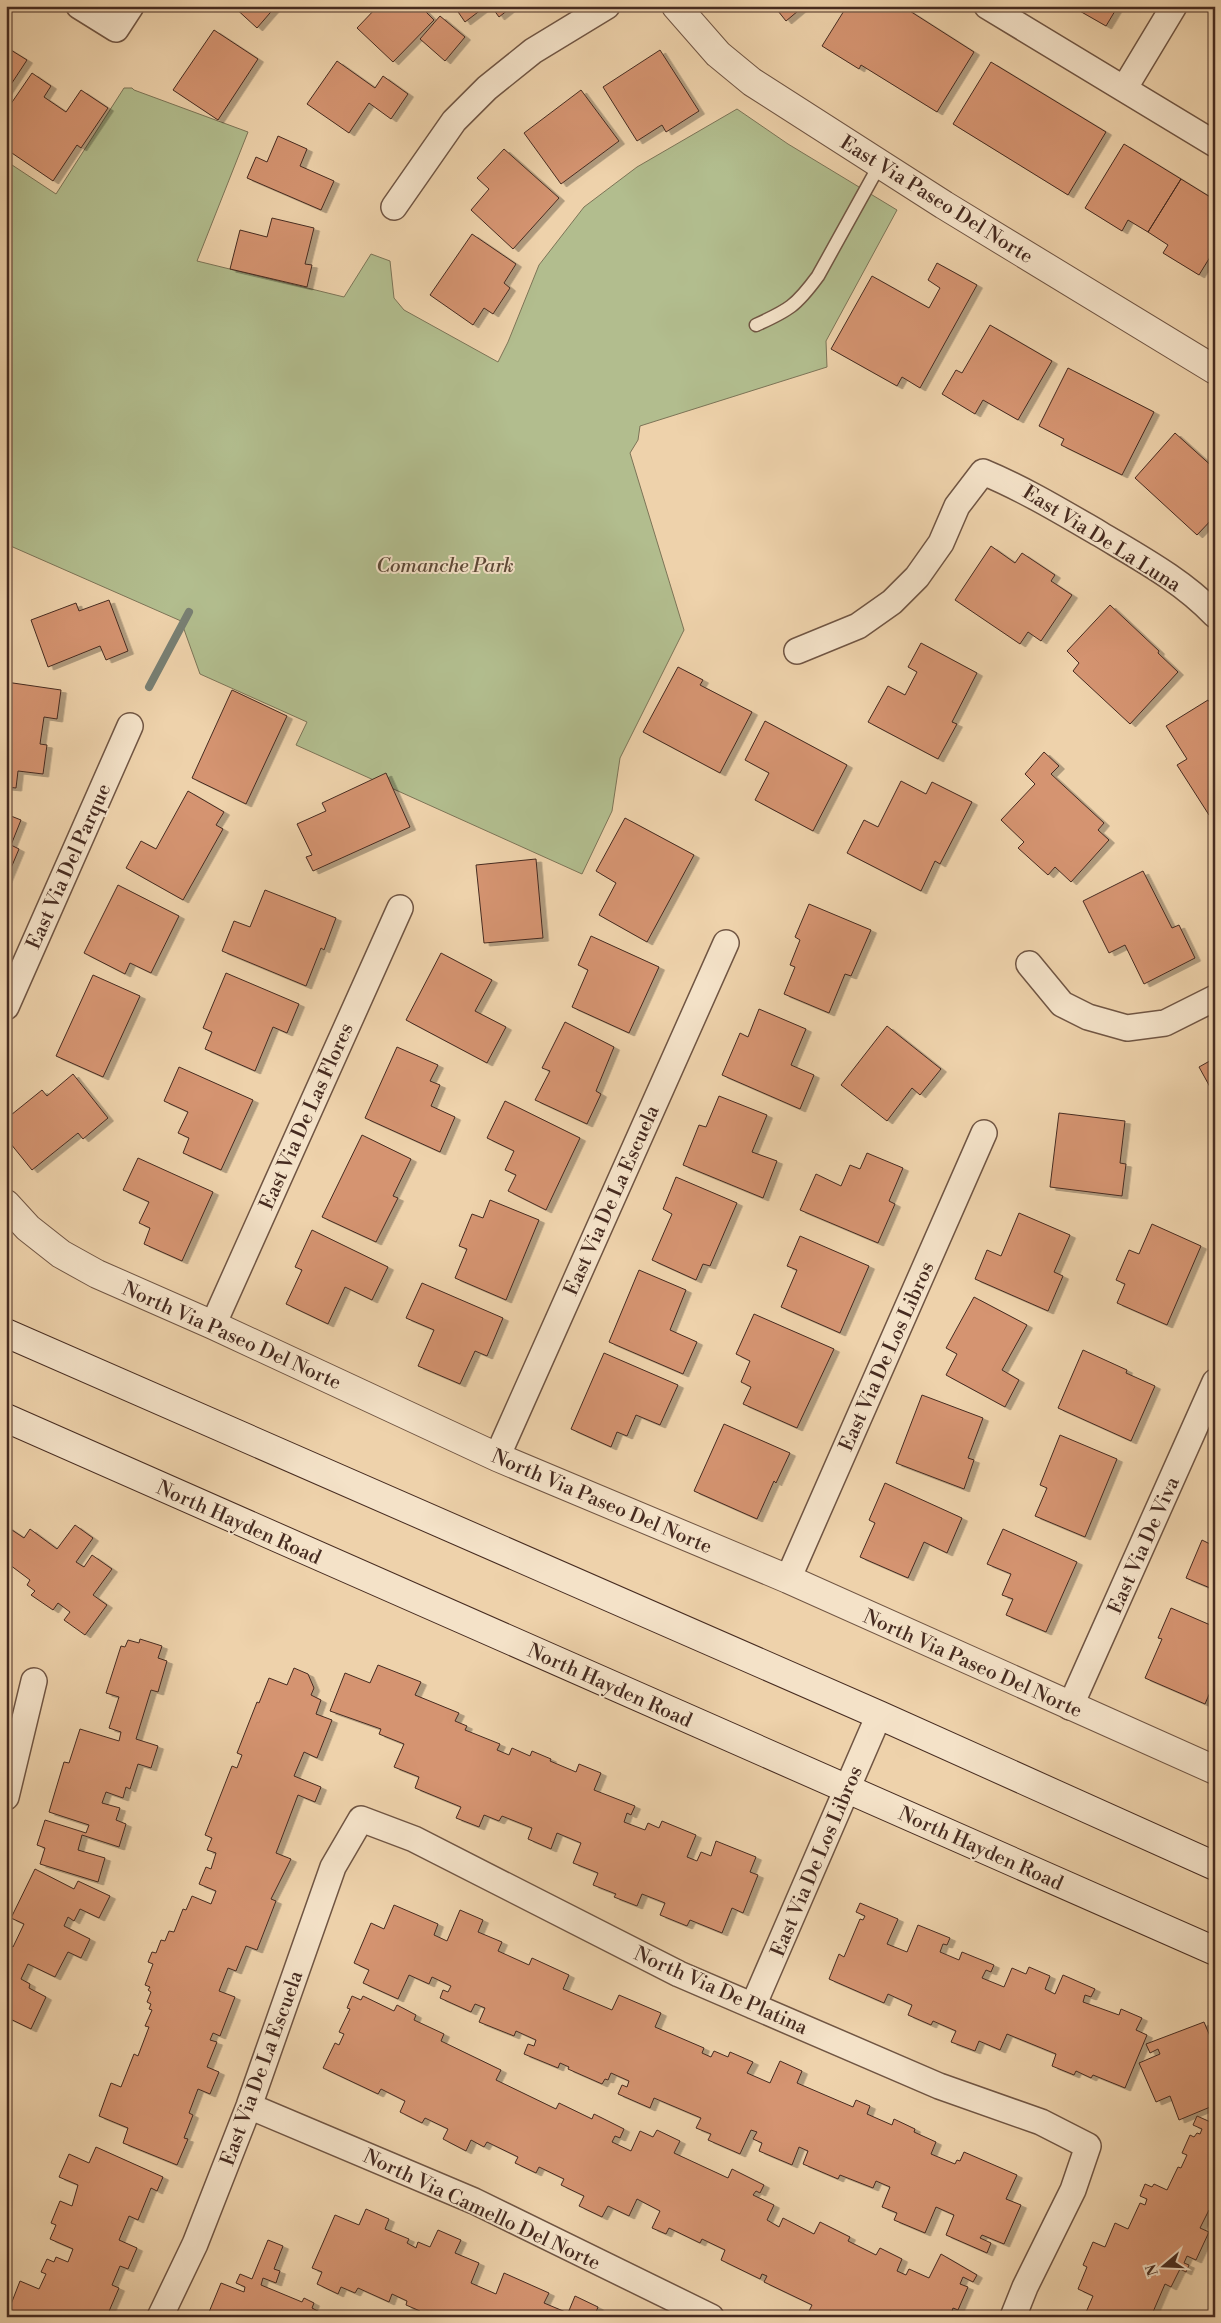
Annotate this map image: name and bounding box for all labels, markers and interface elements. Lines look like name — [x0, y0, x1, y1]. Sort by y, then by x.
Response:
street label: East Via Paseo Del Norte — [835, 131, 1037, 270]
street label: East Via De La Luna — [1017, 480, 1186, 599]
park label: Comanche Park — [376, 554, 514, 579]
street label: East Via Del Parque — [22, 780, 117, 953]
street label: East Via De Las Flores — [255, 1019, 360, 1214]
street label: East Via De La Escuela — [559, 1101, 666, 1300]
street label: East Via De Los Libros — [834, 1258, 940, 1455]
street label: North Via Paseo Del Norte — [118, 1277, 345, 1396]
street label: North Via Paseo Del Norte — [487, 1445, 715, 1560]
street label: East Via De Viva — [1103, 1472, 1186, 1618]
street label: North Hayden Road — [152, 1476, 325, 1571]
street label: North Via Paseo Del Norte — [859, 1605, 1086, 1724]
street label: North Hayden Road — [523, 1639, 696, 1734]
street label: East Via De Los Libros — [766, 1762, 869, 1961]
street label: North Hayden Road — [894, 1802, 1067, 1897]
street label: North Via De Platina — [630, 1942, 812, 2041]
street label: East Via De La Escuela — [216, 1967, 310, 2169]
street label: North Via Camello Del Norte — [359, 2144, 604, 2276]
north arrow — [1138, 2240, 1188, 2290]
text: N — [1142, 2262, 1163, 2278]

